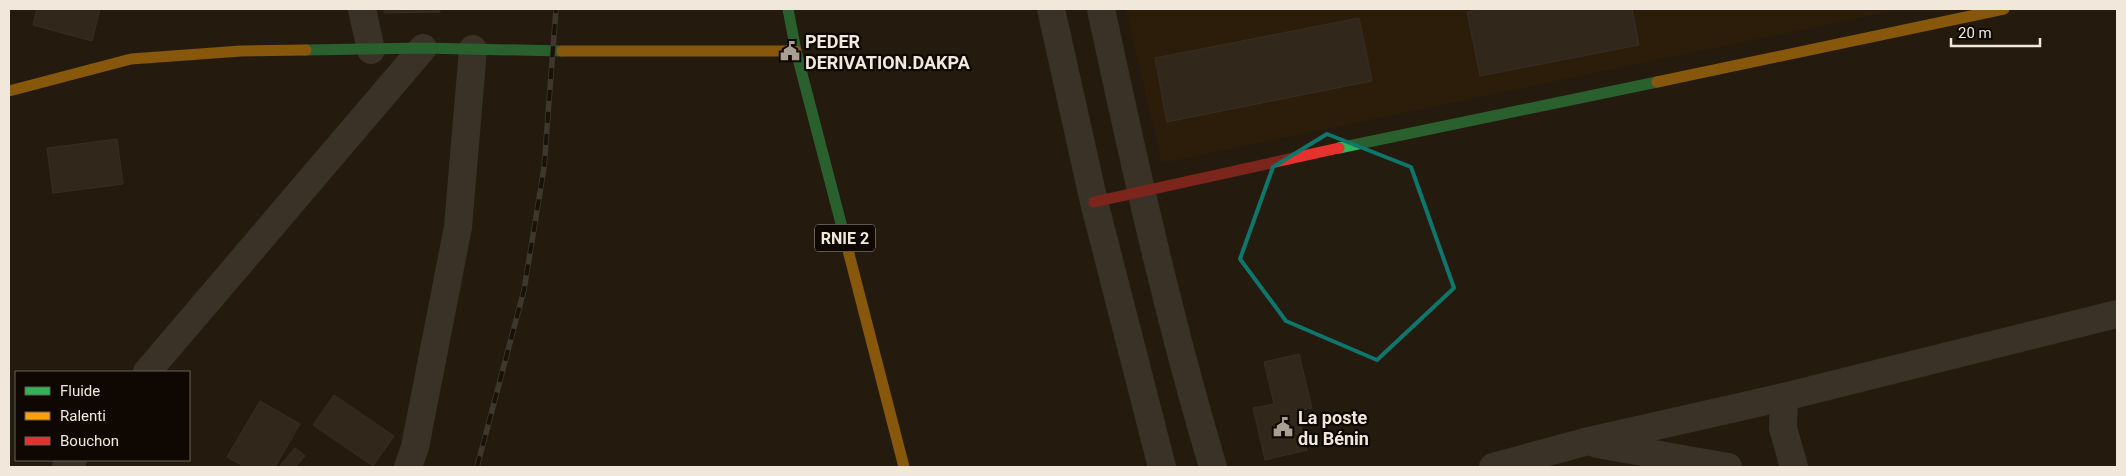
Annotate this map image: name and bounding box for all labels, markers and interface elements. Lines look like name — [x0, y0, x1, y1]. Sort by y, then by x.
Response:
scale bar — [1951, 15, 2040, 47]
text: 20 m — [1958, 24, 1992, 42]
place label: PEDER DERIVATION.DAKPA — [805, 31, 971, 73]
public building icon: PEDER DERIVATION.DAKPA — [779, 40, 801, 62]
road number: RNIE 2 — [815, 224, 875, 252]
legend — [15, 371, 190, 461]
text: Fluide — [60, 382, 100, 400]
text: Ralenti — [60, 407, 106, 425]
place label: La poste du Bénin — [1298, 407, 1369, 449]
public building icon: La poste du Bénin — [1272, 416, 1294, 438]
text: Bouchon — [60, 432, 119, 450]

